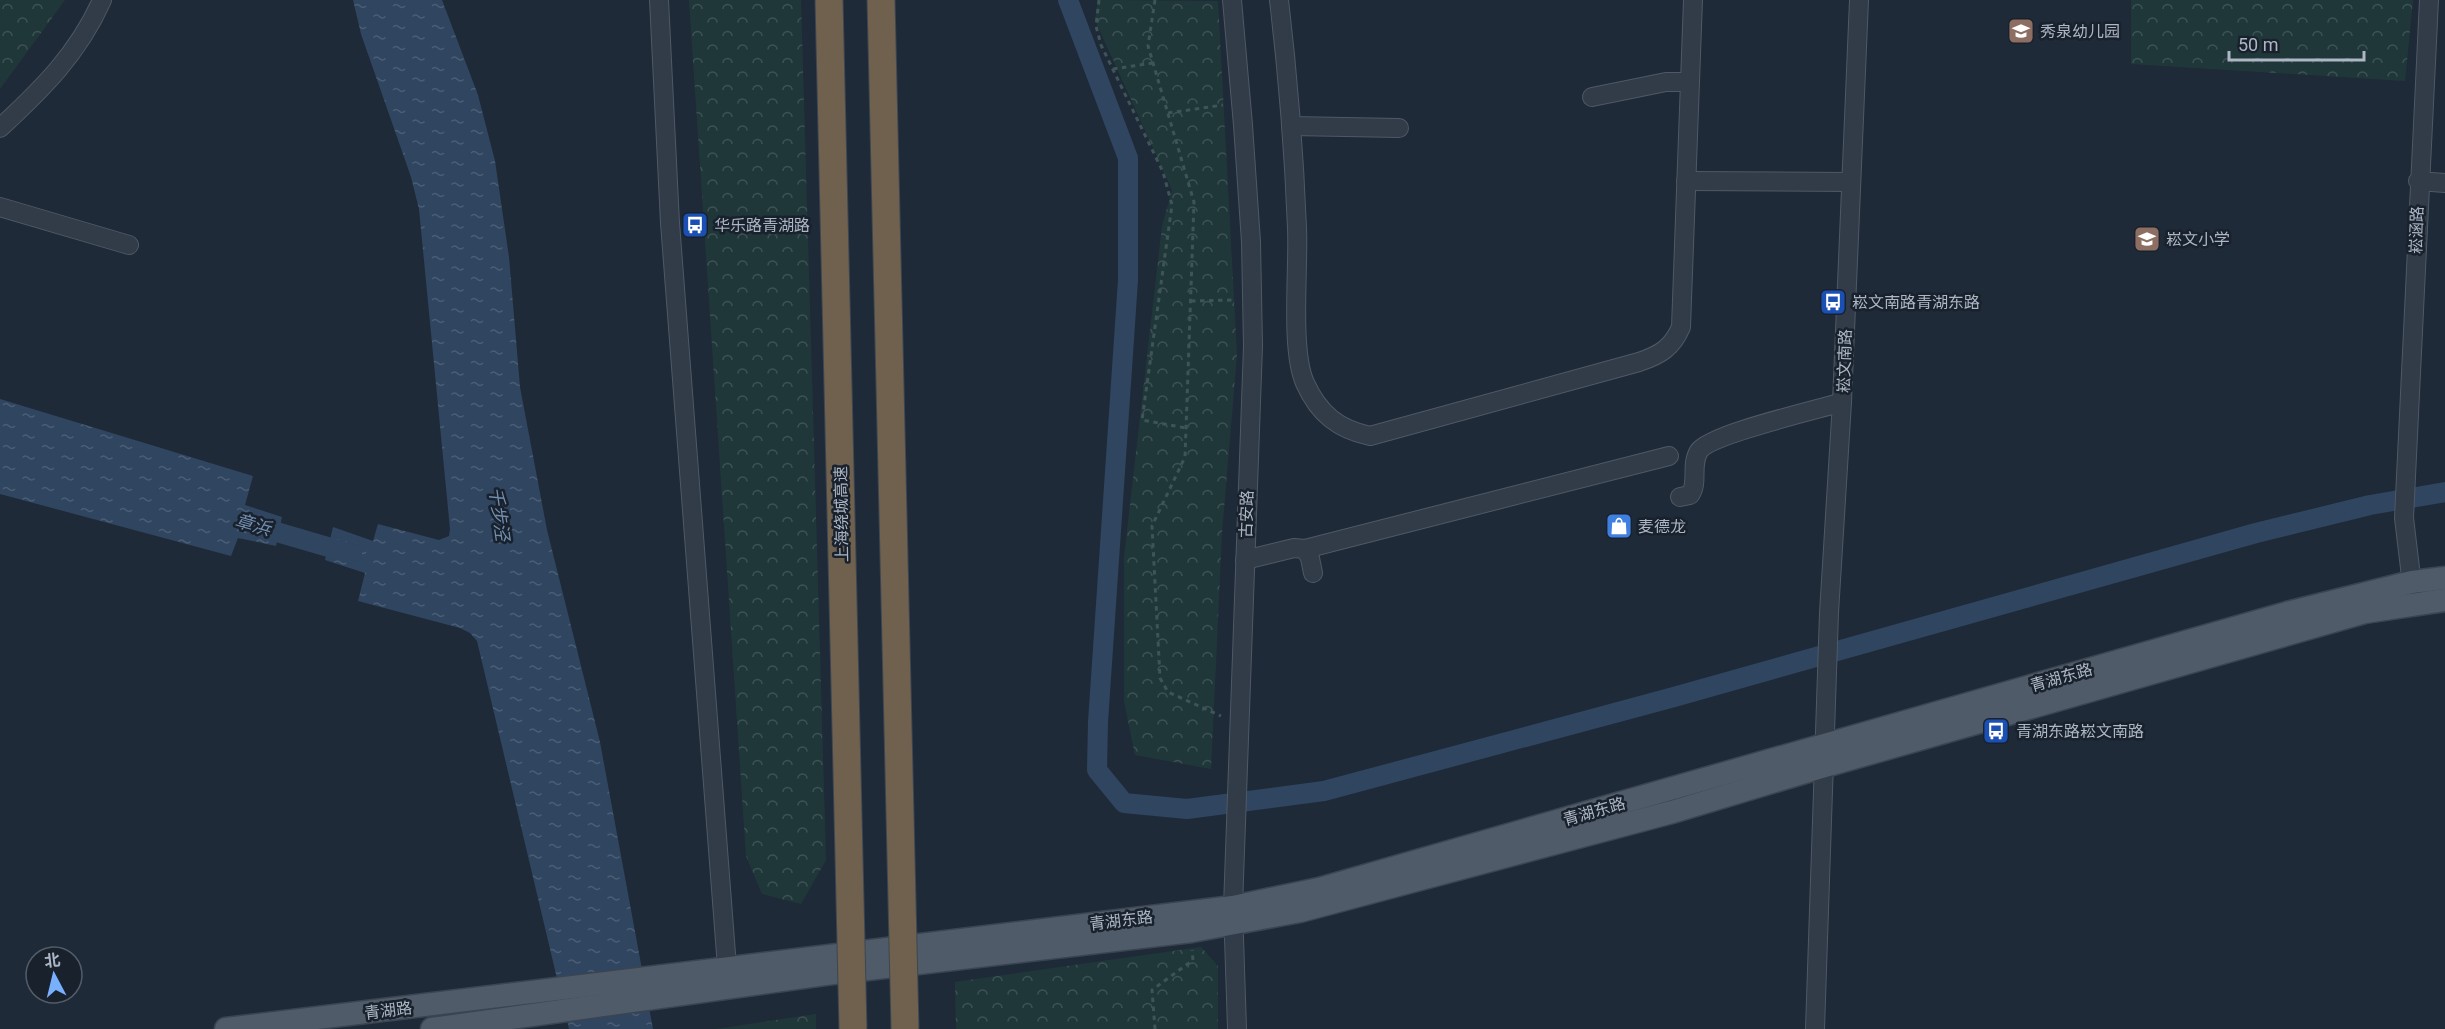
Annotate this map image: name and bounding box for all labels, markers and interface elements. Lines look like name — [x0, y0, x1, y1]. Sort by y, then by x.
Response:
school or university icon: 秀泉幼儿园 — [2006, 16, 2036, 46]
place label: 秀泉幼儿园 — [2040, 22, 2120, 41]
scale bar — [2229, 24, 2364, 62]
text: 50 m — [2238, 34, 2278, 55]
street label: 崧涵路 — [2406, 206, 2427, 254]
bus stop icon: 华乐路青湖路 — [680, 210, 710, 240]
place label: 华乐路青湖路 — [714, 216, 810, 235]
school or university icon: 崧文小学 — [2132, 224, 2162, 254]
place label: 崧文小学 — [2166, 230, 2230, 249]
bus stop icon: 崧文南路青湖东路 — [1818, 287, 1848, 317]
place label: 崧文南路青湖东路 — [1852, 293, 1980, 312]
street label: 崧文南路 — [1834, 329, 1855, 393]
street label: 上海绕城高速 — [831, 466, 852, 562]
water label: 千步泾 — [485, 486, 514, 544]
street label: 古安路 — [1236, 490, 1257, 538]
water label: 章浜 — [233, 509, 275, 540]
shop icon: 麦德龙 — [1604, 511, 1634, 541]
place label: 麦德龙 — [1638, 517, 1686, 536]
street label: 青湖东路 — [2028, 660, 2095, 695]
bus stop icon: 青湖东路崧文南路 — [1981, 716, 2011, 746]
place label: 青湖东路崧文南路 — [2016, 722, 2144, 741]
street label: 青湖东路 — [1561, 794, 1628, 829]
street label: 青湖东路 — [1088, 907, 1154, 934]
north arrow — [24, 945, 84, 1005]
text: 北 — [43, 950, 61, 971]
street label: 青湖路 — [363, 998, 413, 1023]

